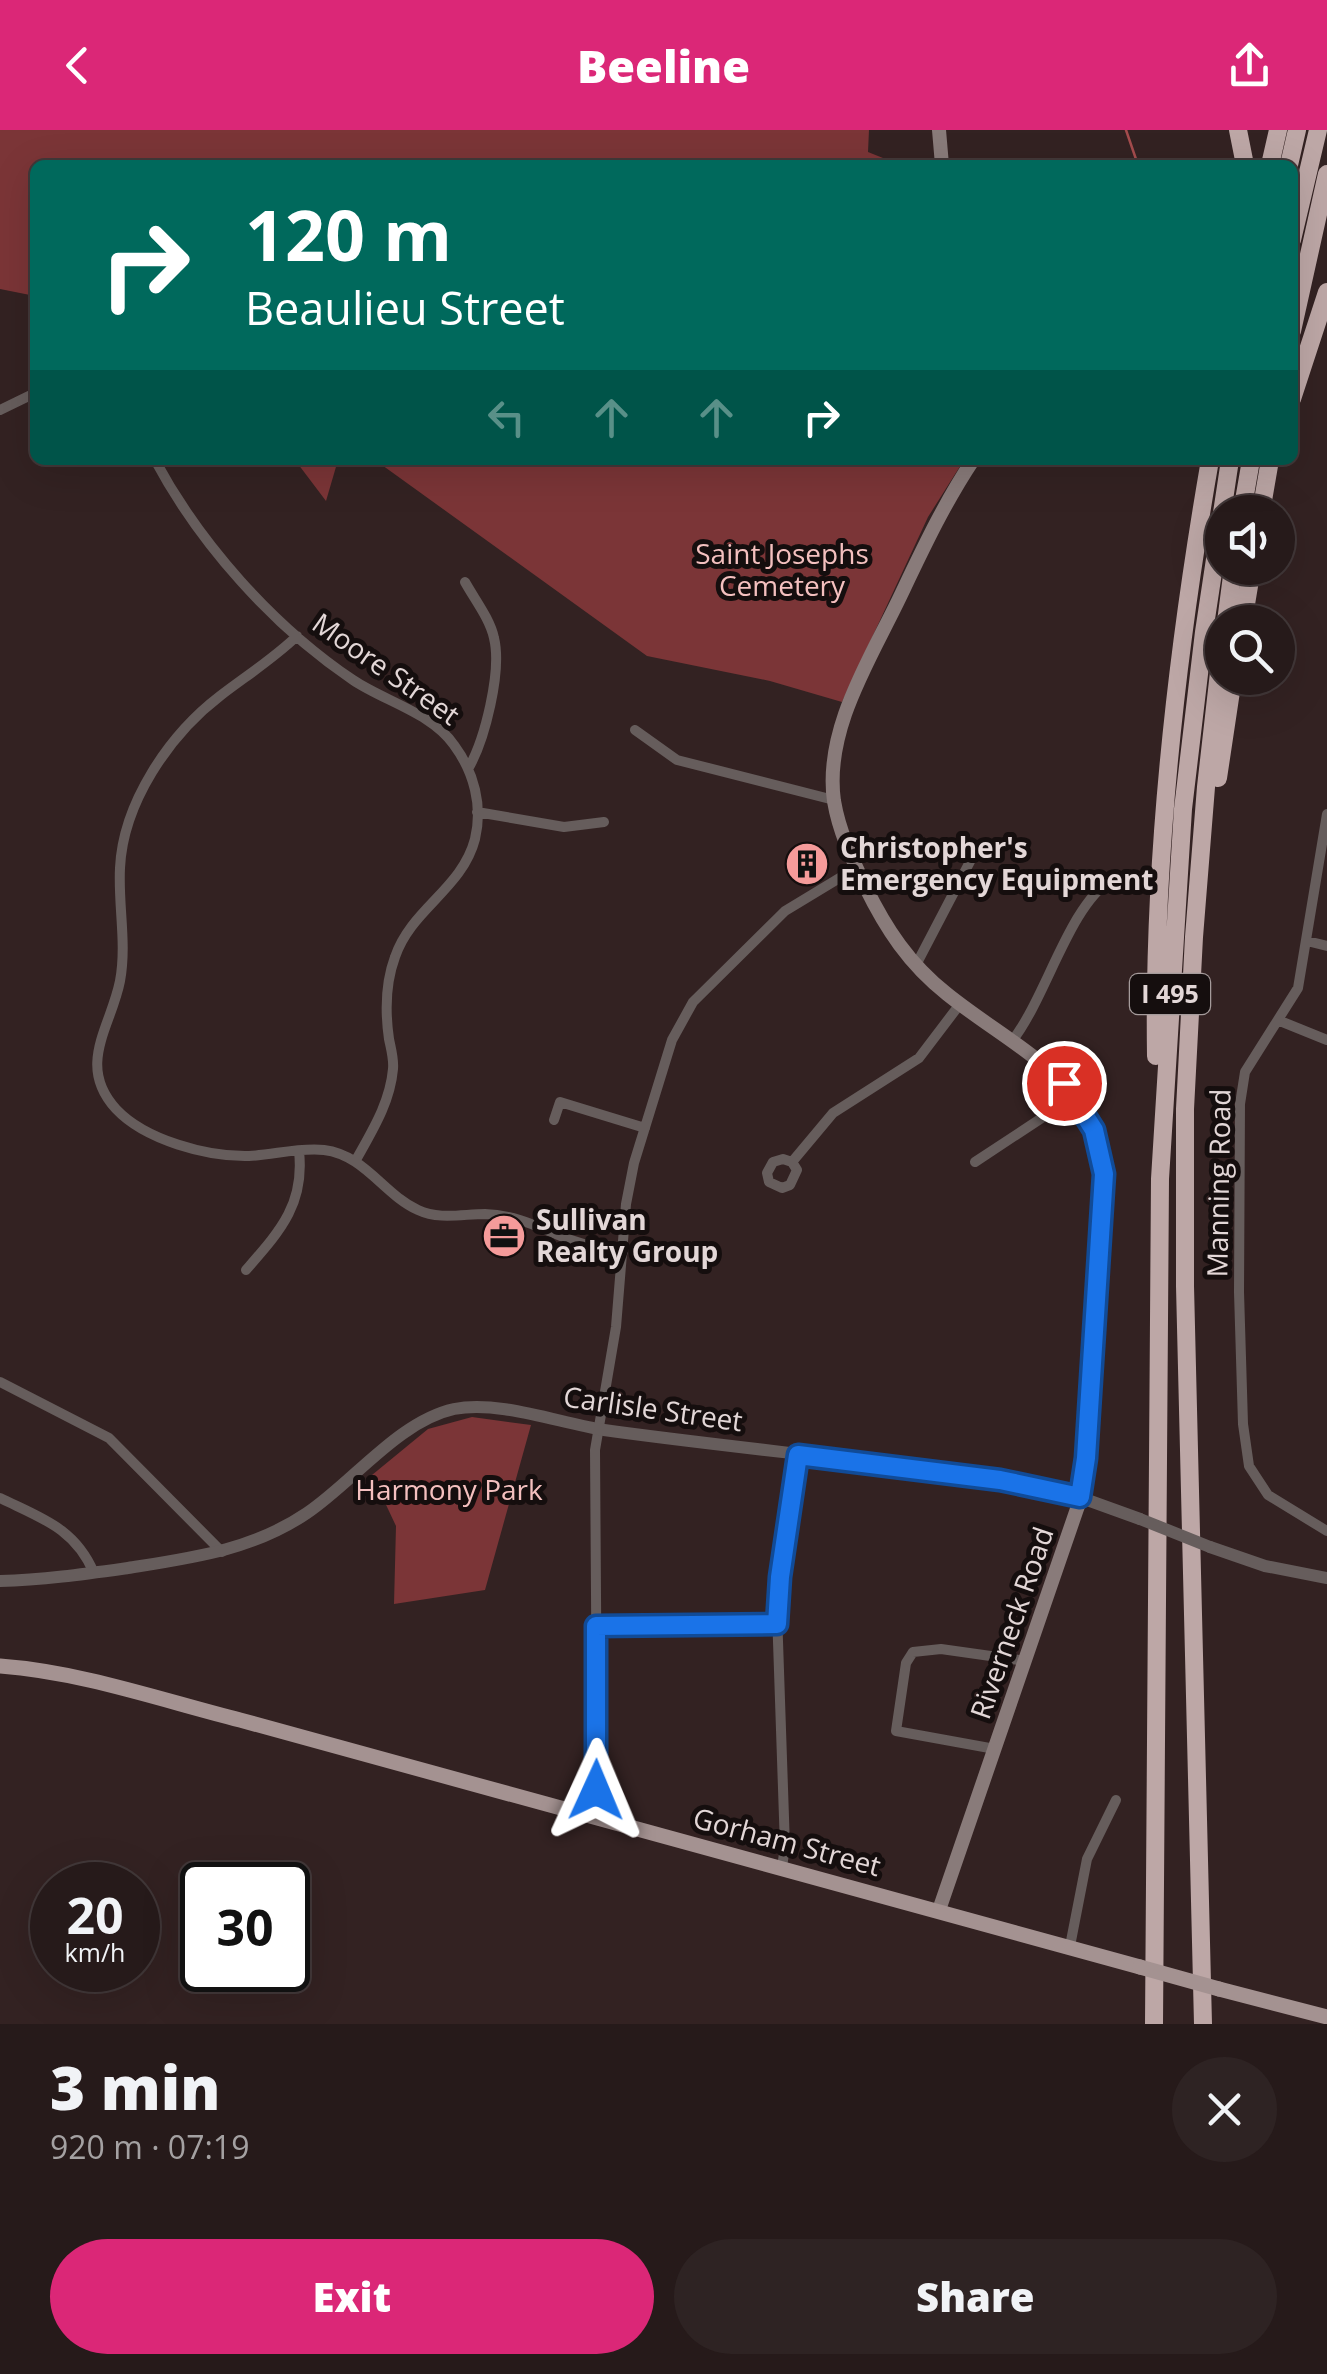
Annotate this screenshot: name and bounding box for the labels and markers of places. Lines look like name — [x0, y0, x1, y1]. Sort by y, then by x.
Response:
place label: Christopher's Emergency Equipment — [840, 828, 1153, 898]
building icon: Christopher's Emergency Equipment — [784, 841, 830, 887]
pin — [1022, 1041, 1107, 1126]
place label: Sullivan Realty Group — [536, 1200, 718, 1270]
office icon: Sullivan Realty Group — [481, 1213, 527, 1259]

